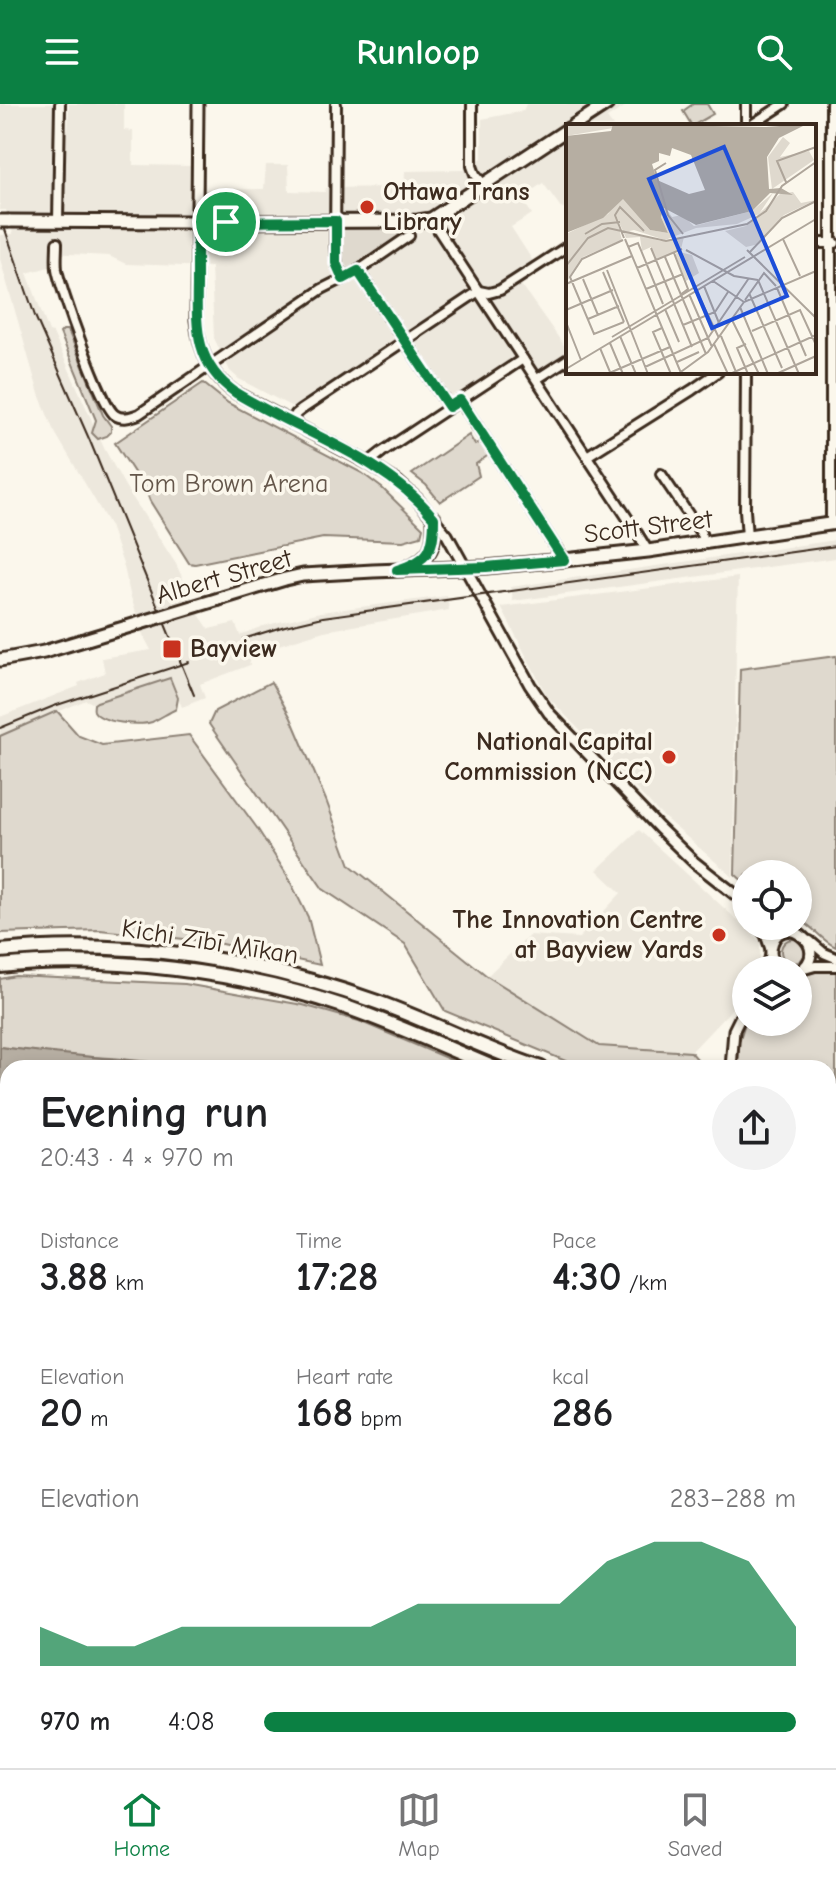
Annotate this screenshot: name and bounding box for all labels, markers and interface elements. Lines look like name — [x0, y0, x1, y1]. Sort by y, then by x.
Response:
icon: menu — [40, 30, 84, 74]
icon: search — [752, 30, 796, 74]
text: Runloop — [356, 32, 480, 73]
inset map — [566, 124, 816, 374]
place label: Ottawa Trans Library — [383, 177, 530, 237]
pin — [192, 188, 260, 256]
marker: Ottawa Trans Library — [358, 198, 376, 216]
icon: arrive — [204, 200, 248, 244]
park label: Tom Brown Arena — [129, 469, 329, 499]
street label: Scott Street — [582, 504, 715, 550]
street label: Albert Street — [153, 543, 297, 611]
place label: Bayview — [190, 634, 277, 664]
marker: Bayview — [161, 638, 183, 660]
place label: National Capital Commission (NCC) — [444, 727, 653, 787]
marker: National Capital Commission (NCC) — [660, 748, 678, 766]
map controls — [732, 860, 812, 1036]
button: locate — [732, 860, 812, 940]
place label: The Innovation Centre at Bayview Yards — [453, 905, 703, 965]
street label: Kichi Zībī Mīkan — [119, 913, 301, 971]
marker: The Innovation Centre at Bayview Yards — [710, 926, 728, 944]
button: layers — [732, 956, 812, 1036]
button: share — [712, 1086, 796, 1170]
text: Evening run — [40, 1087, 268, 1138]
text: 20:43 · 4 × 970 m — [40, 1143, 234, 1173]
text: Distance — [40, 1228, 119, 1254]
text: Time — [296, 1228, 342, 1254]
text: Pace — [552, 1228, 596, 1254]
text: 3.88 — [40, 1254, 108, 1300]
text: 17:28 — [296, 1254, 378, 1300]
text: 4:30 — [552, 1254, 622, 1300]
text: km — [108, 1270, 144, 1296]
text: /km — [622, 1270, 667, 1296]
text: Elevation — [40, 1364, 124, 1390]
text: Heart rate — [296, 1364, 393, 1390]
text: kcal — [552, 1364, 589, 1390]
text: 20 — [40, 1390, 83, 1436]
text: 168 — [296, 1390, 353, 1436]
text: 286 — [552, 1390, 613, 1436]
text: m — [83, 1406, 108, 1432]
text: bpm — [353, 1406, 402, 1432]
text: Elevation — [40, 1484, 140, 1514]
text: 283–288 m — [670, 1484, 796, 1514]
text: 970 m — [40, 1707, 110, 1737]
text: 4:08 — [168, 1707, 215, 1737]
tab: Home — [113, 1788, 170, 1862]
tab: Map — [397, 1788, 441, 1862]
tab: Saved — [668, 1788, 723, 1862]

